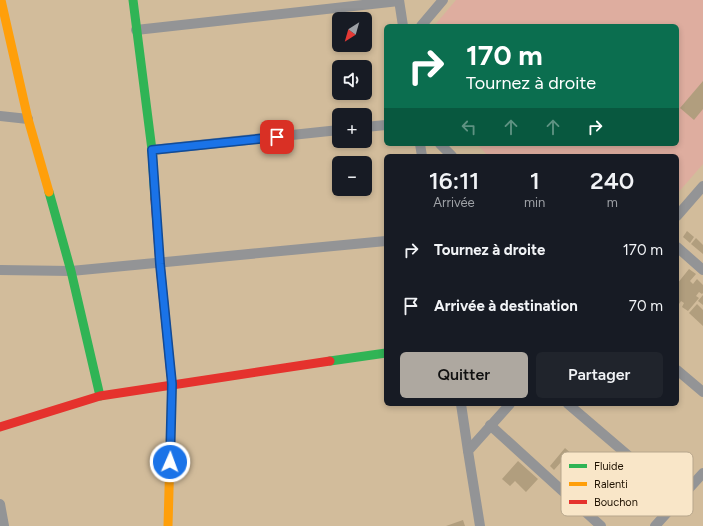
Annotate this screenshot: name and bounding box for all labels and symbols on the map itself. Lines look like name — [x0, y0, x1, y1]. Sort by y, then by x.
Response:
north arrow — [332, 12, 372, 52]
pin — [260, 120, 294, 154]
position arrow — [149, 441, 191, 483]
legend — [561, 452, 693, 516]
text: Fluide — [594, 460, 624, 473]
text: Ralenti — [594, 478, 628, 491]
text: Bouchon — [594, 496, 638, 509]

